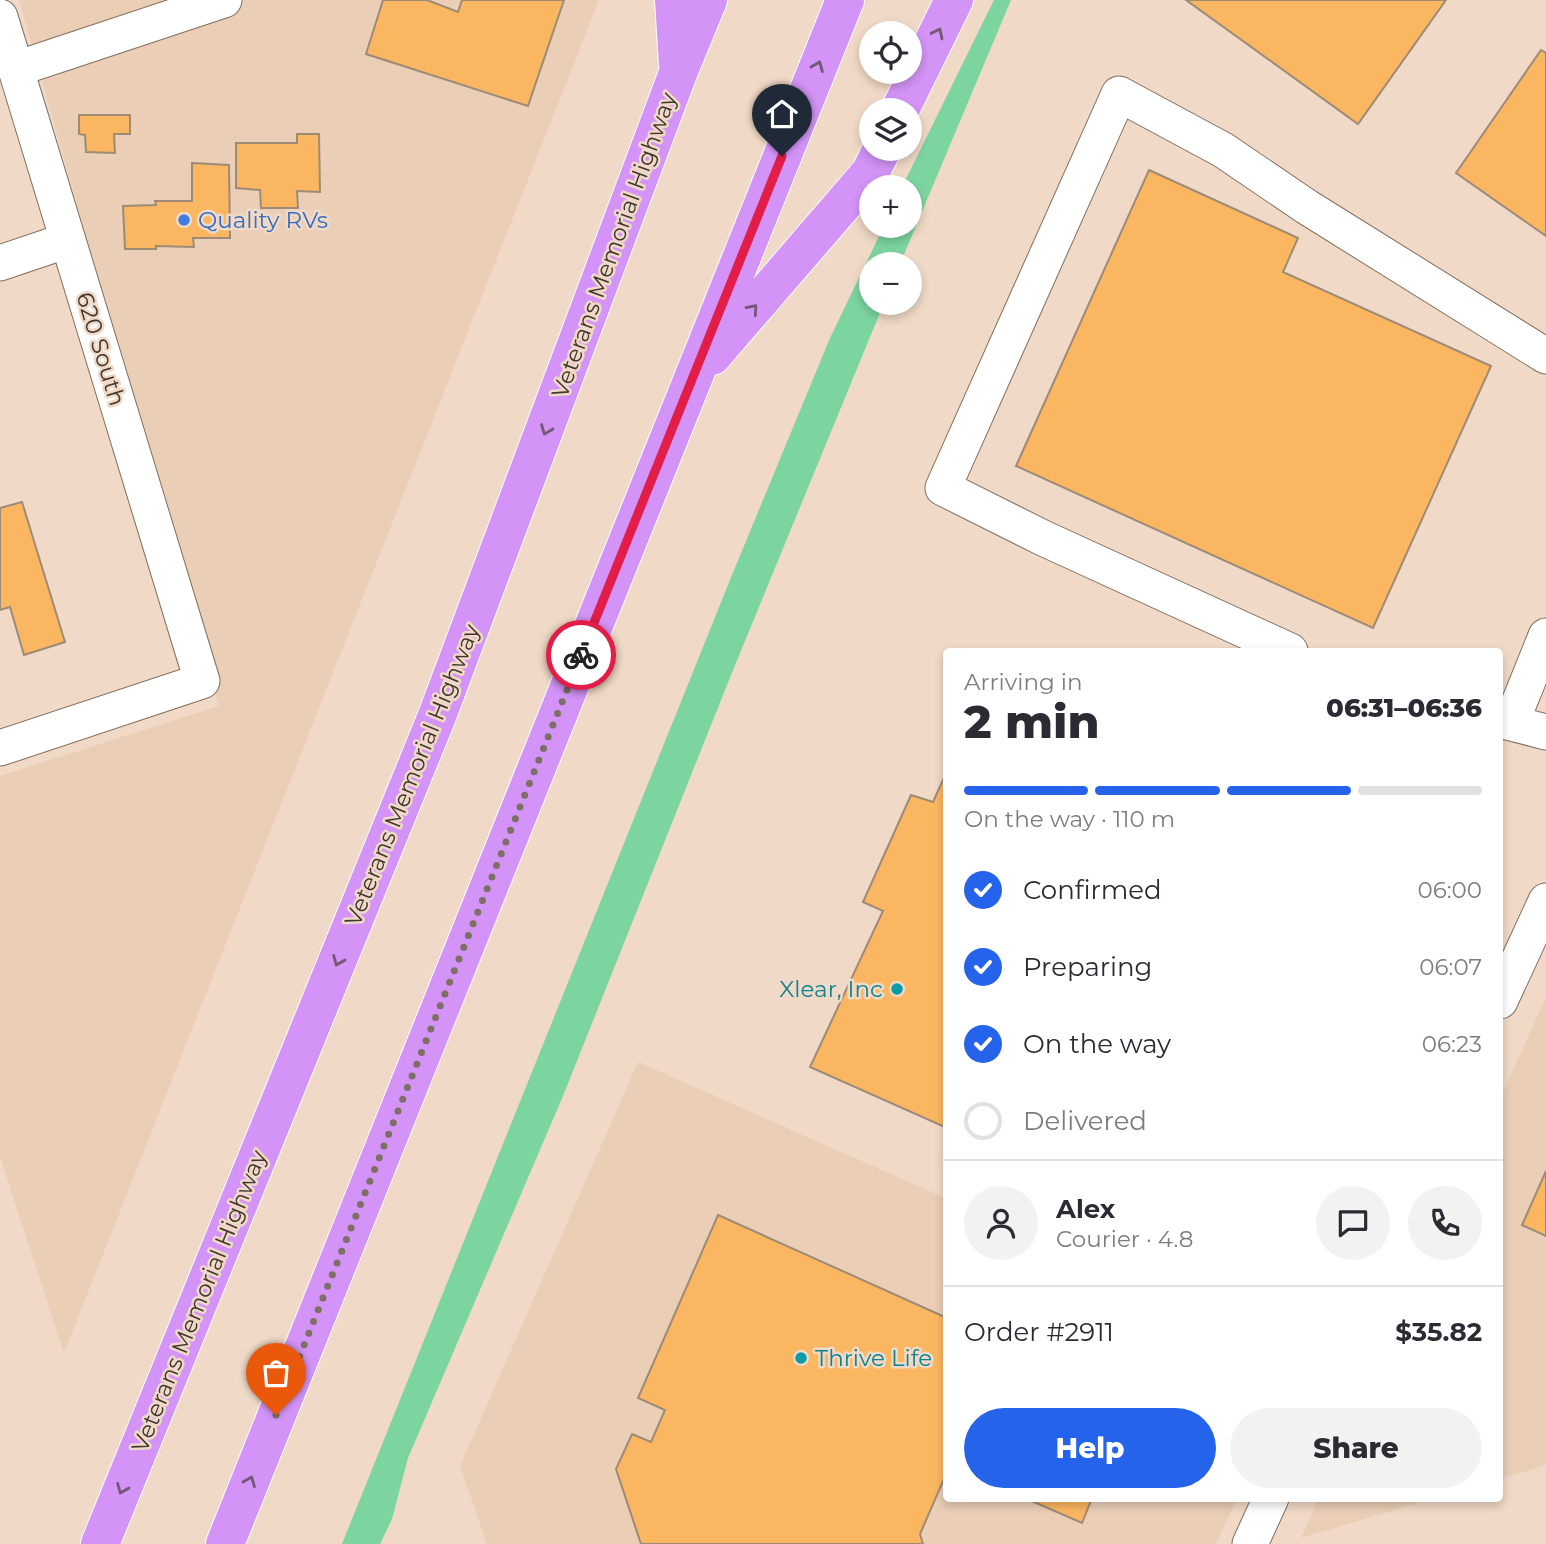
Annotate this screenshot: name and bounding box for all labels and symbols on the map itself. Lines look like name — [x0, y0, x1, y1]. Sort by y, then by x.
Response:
one-way arrow — [929, 28, 943, 40]
one-way arrow — [810, 61, 824, 73]
pin — [752, 84, 812, 156]
street label: Veterans Memorial Highway — [546, 88, 683, 402]
place label: Quality RVs — [198, 206, 328, 234]
marker: Quality RVs — [176, 212, 192, 228]
street label: 620 South — [70, 289, 132, 409]
one-way arrow — [745, 304, 757, 317]
one-way arrow — [540, 423, 554, 435]
street label: Veterans Memorial Highway — [338, 619, 486, 930]
courier — [546, 620, 616, 690]
one-way arrow — [332, 954, 346, 966]
place label: Xlear, Inc — [779, 975, 883, 1003]
marker: Xlear, Inc — [889, 981, 905, 997]
street label: Veterans Memorial Highway — [125, 1145, 273, 1456]
pin — [246, 1343, 306, 1415]
place label: Thrive Life — [815, 1344, 932, 1372]
marker: Thrive Life — [793, 1350, 809, 1366]
one-way arrow — [242, 1475, 256, 1488]
one-way arrow — [117, 1482, 131, 1494]

